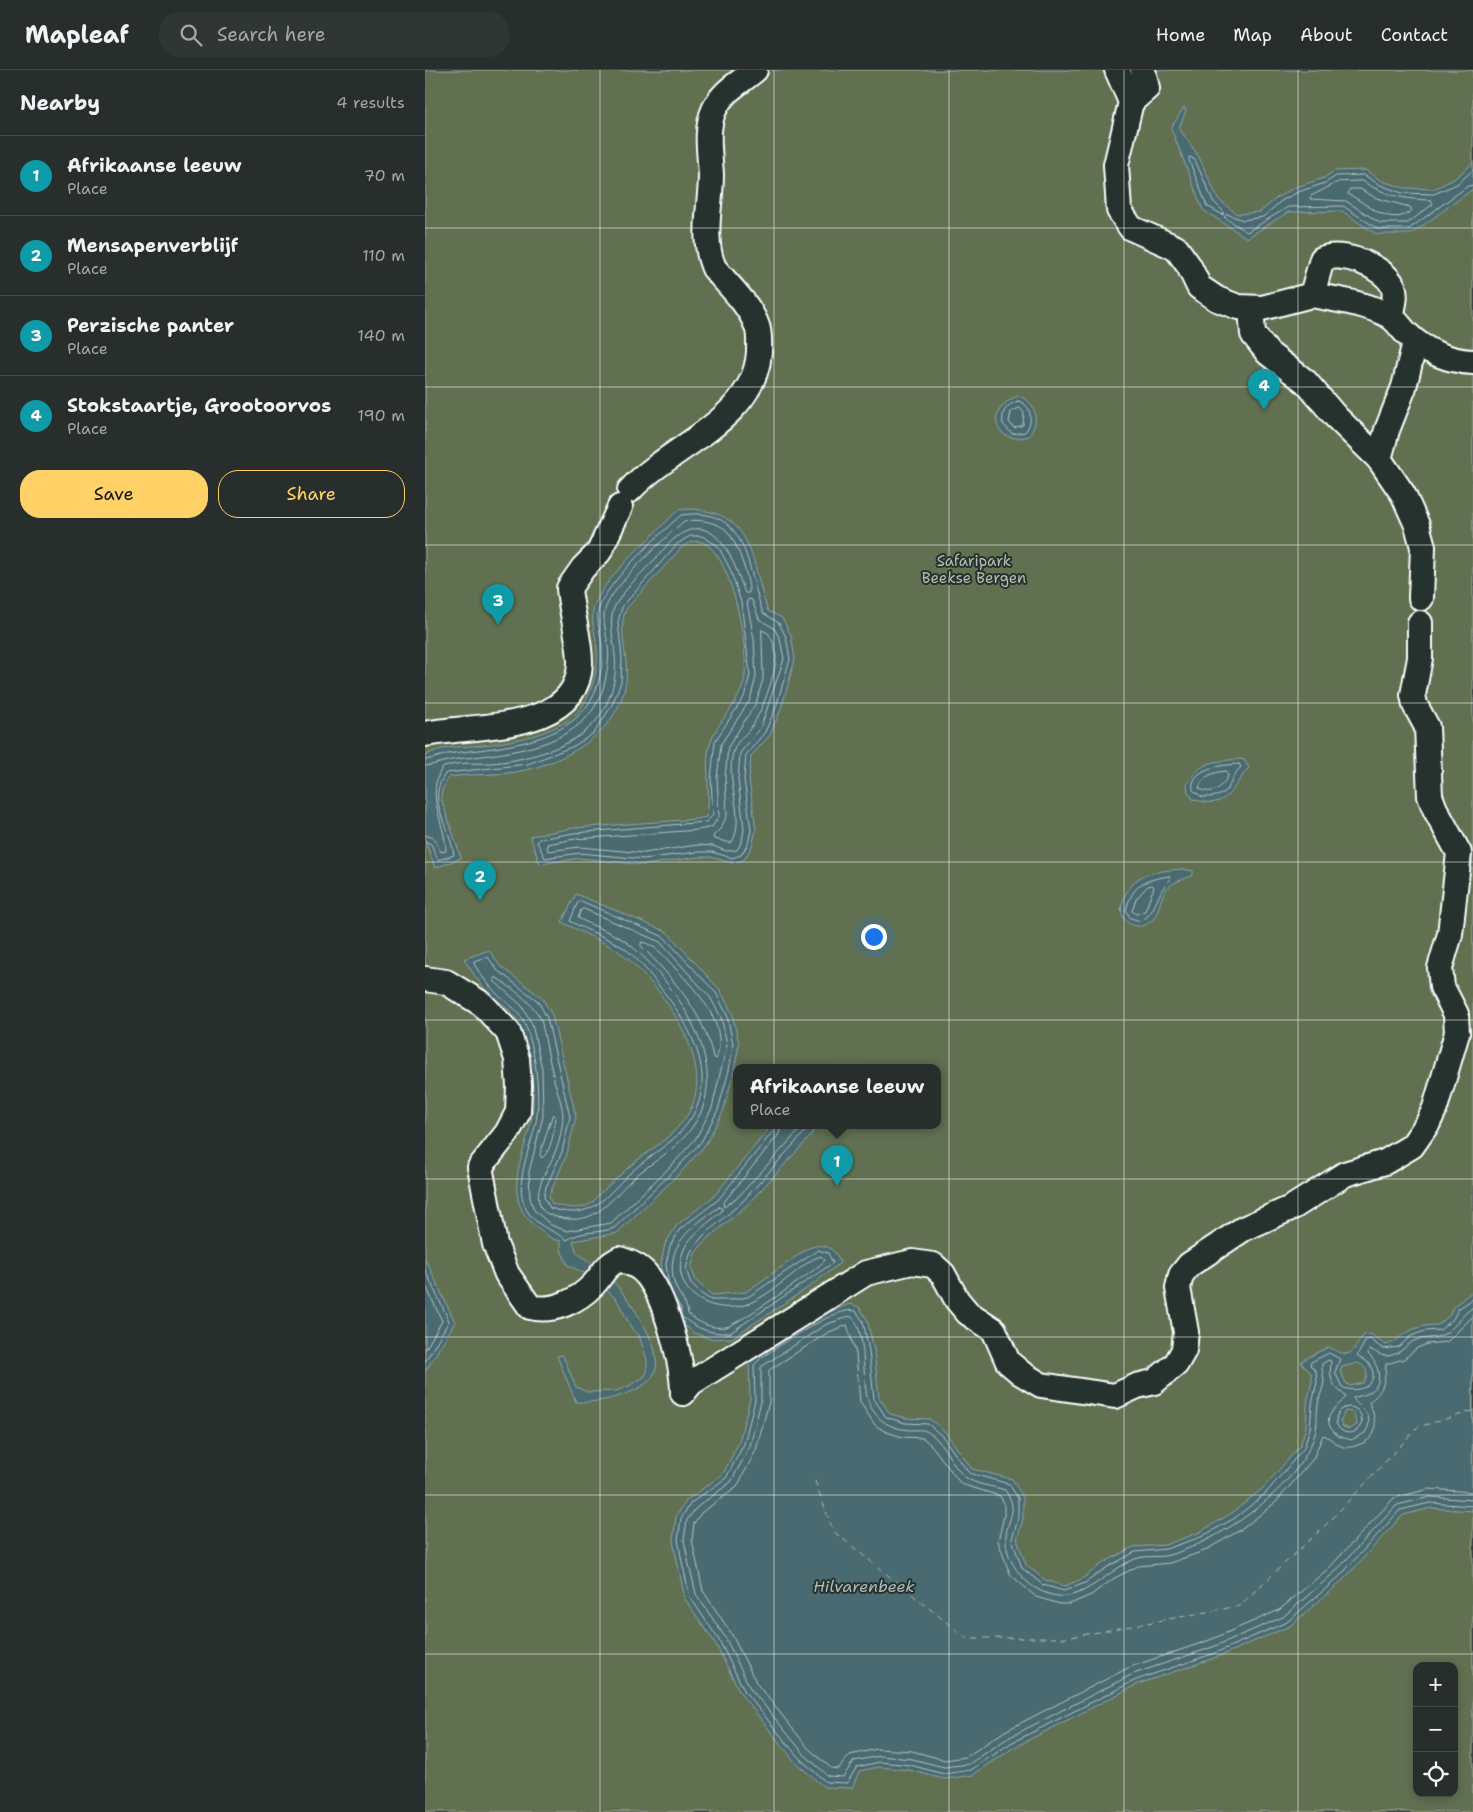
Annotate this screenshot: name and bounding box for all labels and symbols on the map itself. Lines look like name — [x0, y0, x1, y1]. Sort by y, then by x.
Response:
pin: 4 — [1248, 369, 1280, 410]
park label: Safaripark Beekse Bergen — [922, 551, 1026, 588]
pin: 3 — [482, 584, 514, 625]
pin: 2 — [464, 860, 496, 901]
your location — [861, 924, 887, 950]
pin: 1 — [821, 1145, 853, 1186]
water label: Hilvarenbeek — [813, 1576, 915, 1597]

